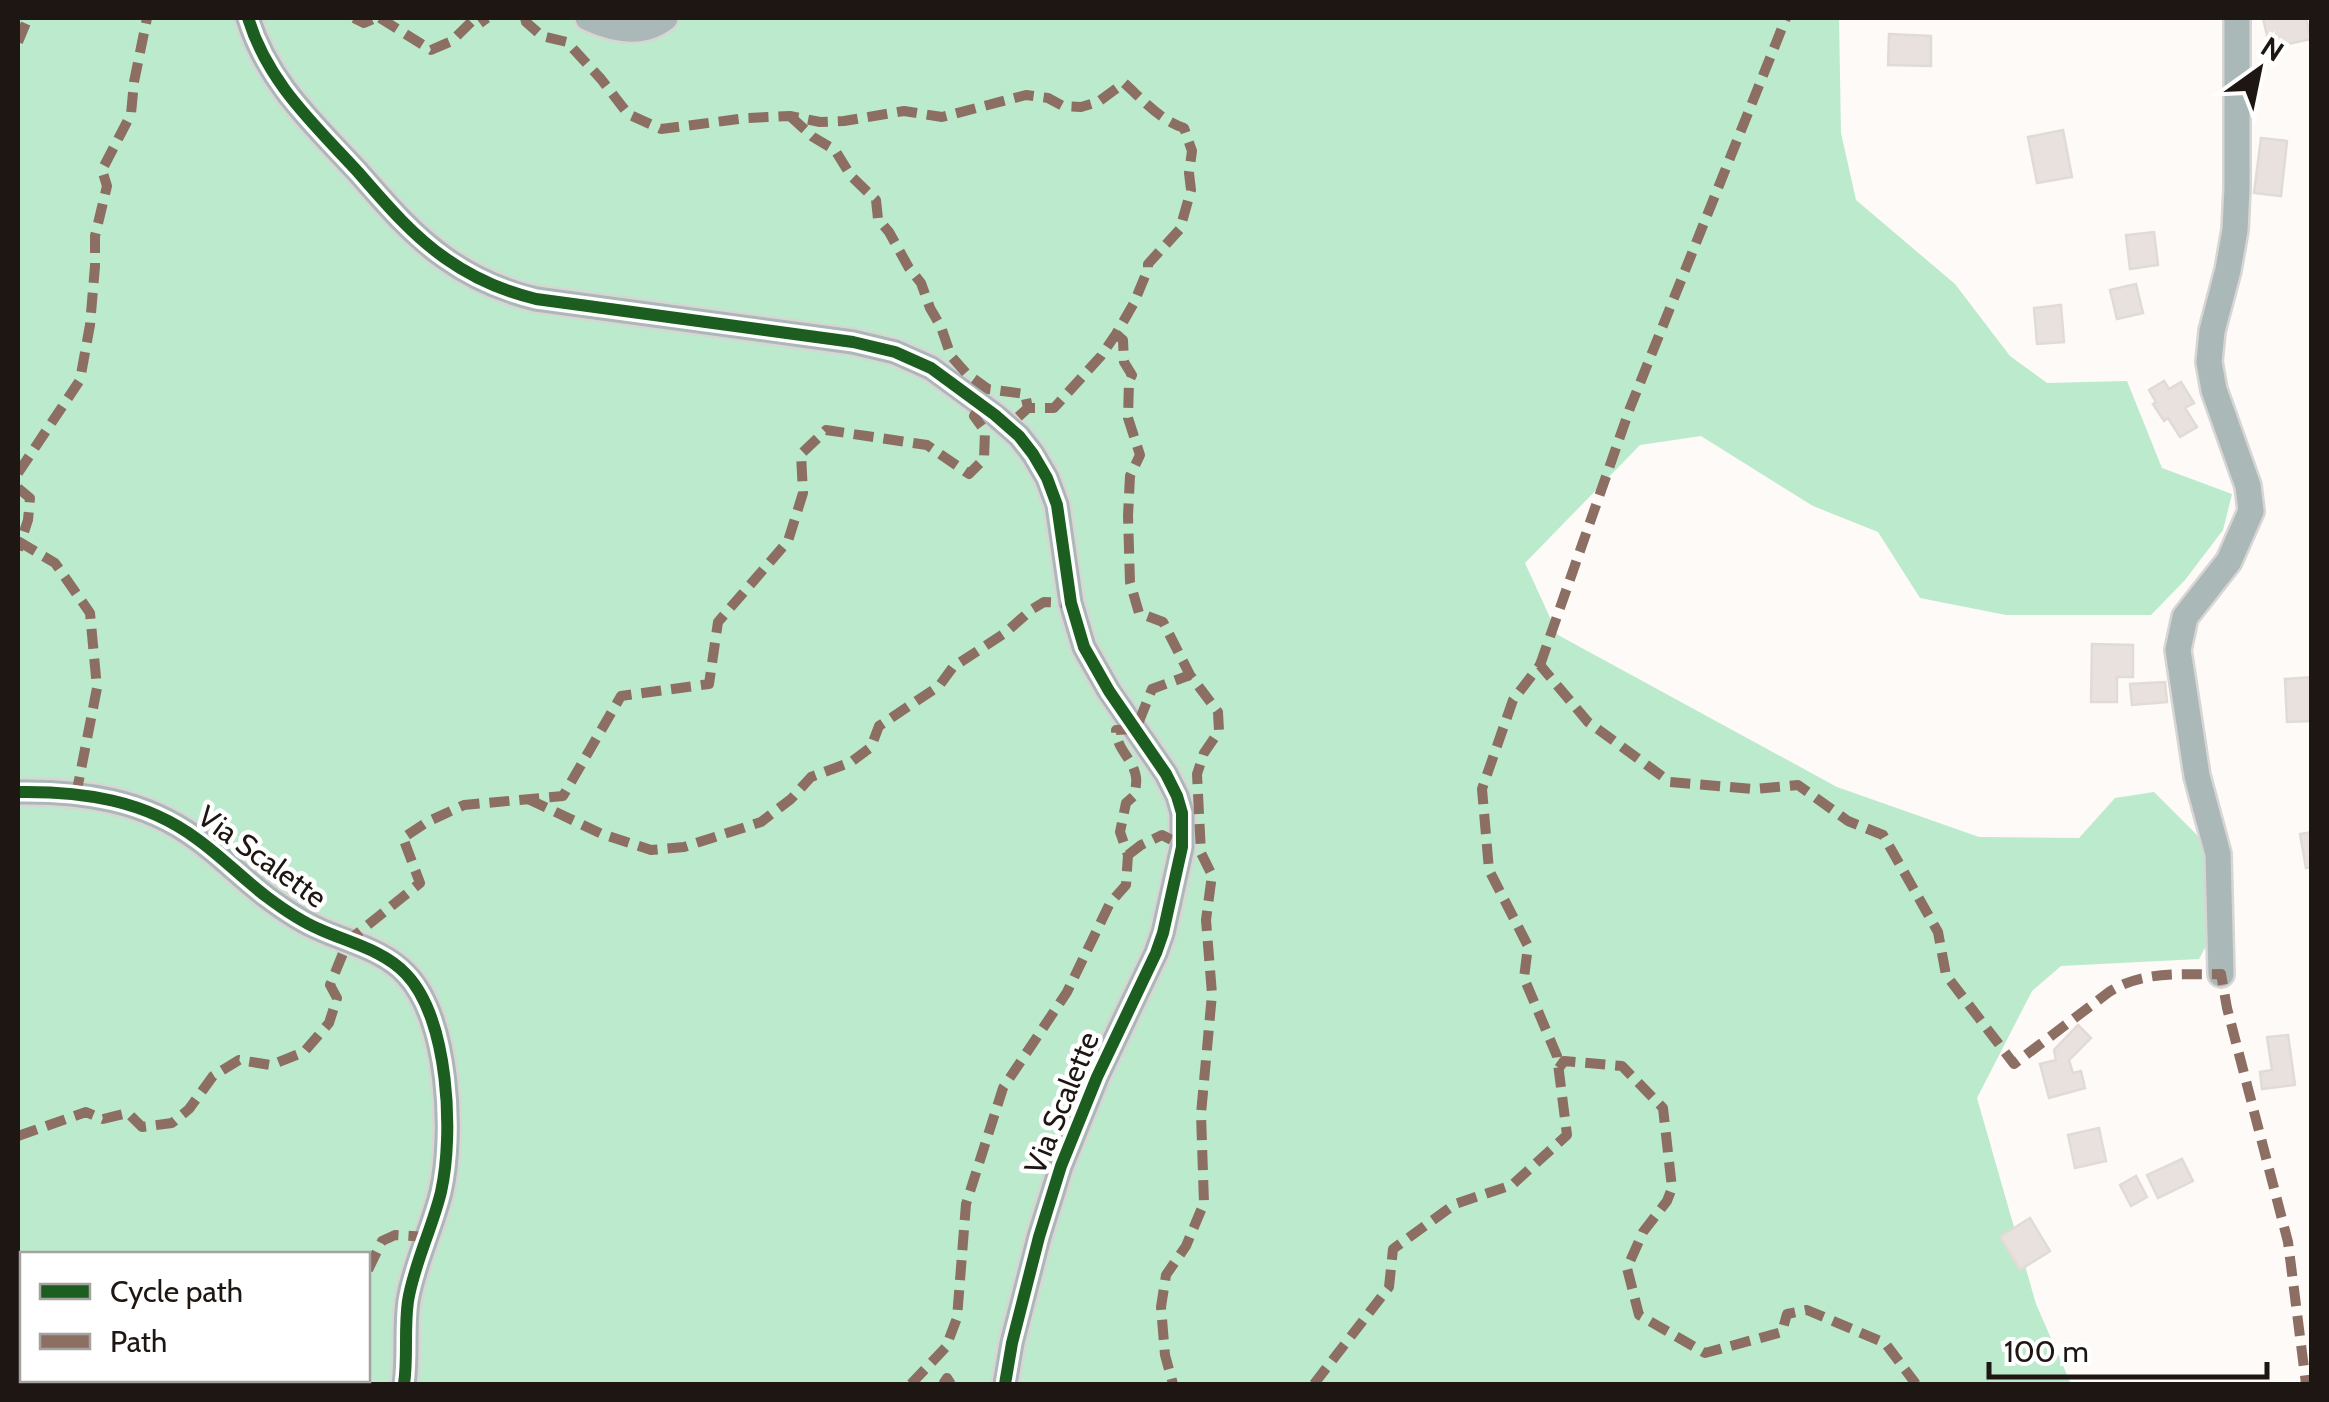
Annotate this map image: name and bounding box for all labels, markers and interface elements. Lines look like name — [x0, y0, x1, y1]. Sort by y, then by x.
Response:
north arrow — [2209, 20, 2309, 120]
text: N — [2255, 29, 2290, 69]
street label: Via Scalette — [191, 797, 334, 916]
street label: Via Scalette — [1016, 1026, 1107, 1179]
legend — [20, 1252, 370, 1382]
text: Cycle path — [110, 1273, 243, 1310]
scale bar — [1989, 1317, 2266, 1379]
text: Path — [110, 1323, 167, 1360]
text: 100 m — [2004, 1333, 2089, 1370]

